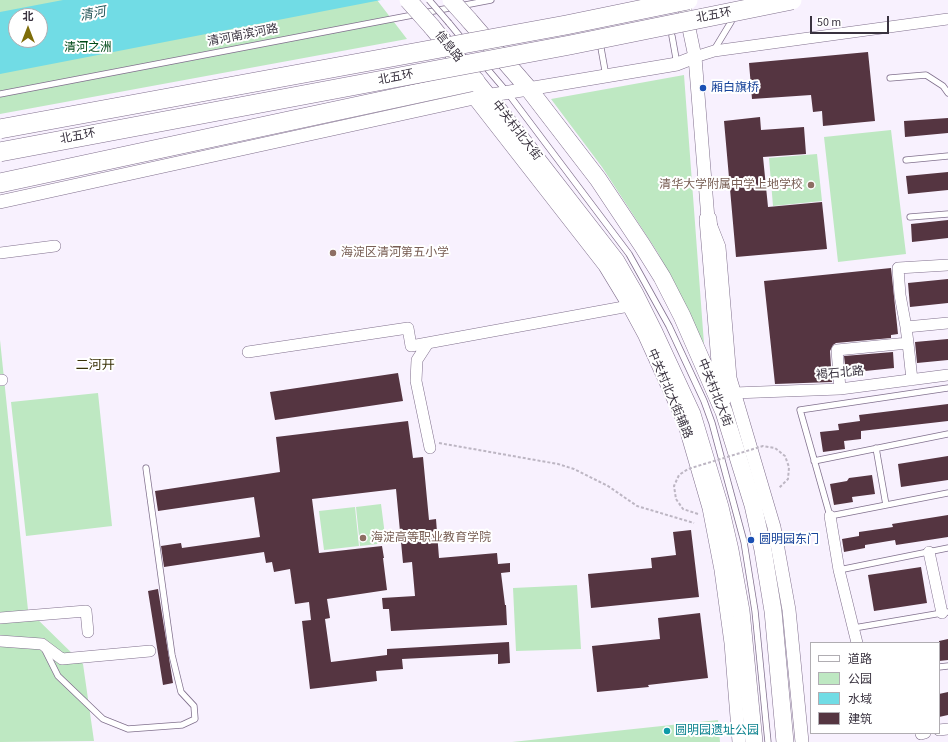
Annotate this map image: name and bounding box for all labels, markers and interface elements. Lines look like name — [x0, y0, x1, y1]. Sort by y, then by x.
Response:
water label: 清河 — [79, 5, 107, 25]
street label: 北五环 — [695, 5, 733, 27]
north arrow — [8, 8, 48, 48]
scale bar — [812, 8, 891, 34]
text: 北 — [23, 9, 34, 24]
text: 50 m — [817, 14, 841, 31]
street label: 清河南滨河路 — [206, 22, 280, 50]
street label: 信息路 — [431, 28, 465, 66]
park label: 清河之洲 — [64, 41, 112, 55]
street label: 北五环 — [377, 67, 415, 89]
place label: 厢白旗桥 — [711, 81, 759, 95]
marker: 厢白旗桥 — [698, 83, 708, 93]
street label: 中关村北大街 — [488, 98, 544, 164]
street label: 北五环 — [59, 126, 97, 148]
place label: 清华大学附属中学上地学校 — [659, 178, 803, 192]
marker: 清华大学附属中学上地学校 — [806, 180, 816, 190]
place label: 海淀区清河第五小学 — [341, 246, 449, 260]
marker: 海淀区清河第五小学 — [328, 248, 338, 258]
street label: 中关村北大街辅路 — [644, 347, 694, 441]
street label: 中关村北大街 — [694, 357, 734, 429]
district label: 二河开 — [76, 358, 114, 374]
street label: 褐石北路 — [815, 365, 865, 383]
place label: 海淀高等职业教育学院 — [371, 531, 491, 545]
marker: 海淀高等职业教育学院 — [358, 533, 368, 543]
place label: 圆明园东门 — [759, 533, 819, 547]
marker: 圆明园东门 — [746, 535, 756, 545]
legend — [810, 642, 940, 734]
text: 道路 — [848, 651, 872, 668]
text: 公园 — [848, 671, 872, 688]
text: 水域 — [848, 691, 872, 708]
text: 建筑 — [848, 711, 872, 728]
place label: 圆明园遗址公园 — [675, 724, 759, 738]
marker: 圆明园遗址公园 — [662, 726, 672, 736]

